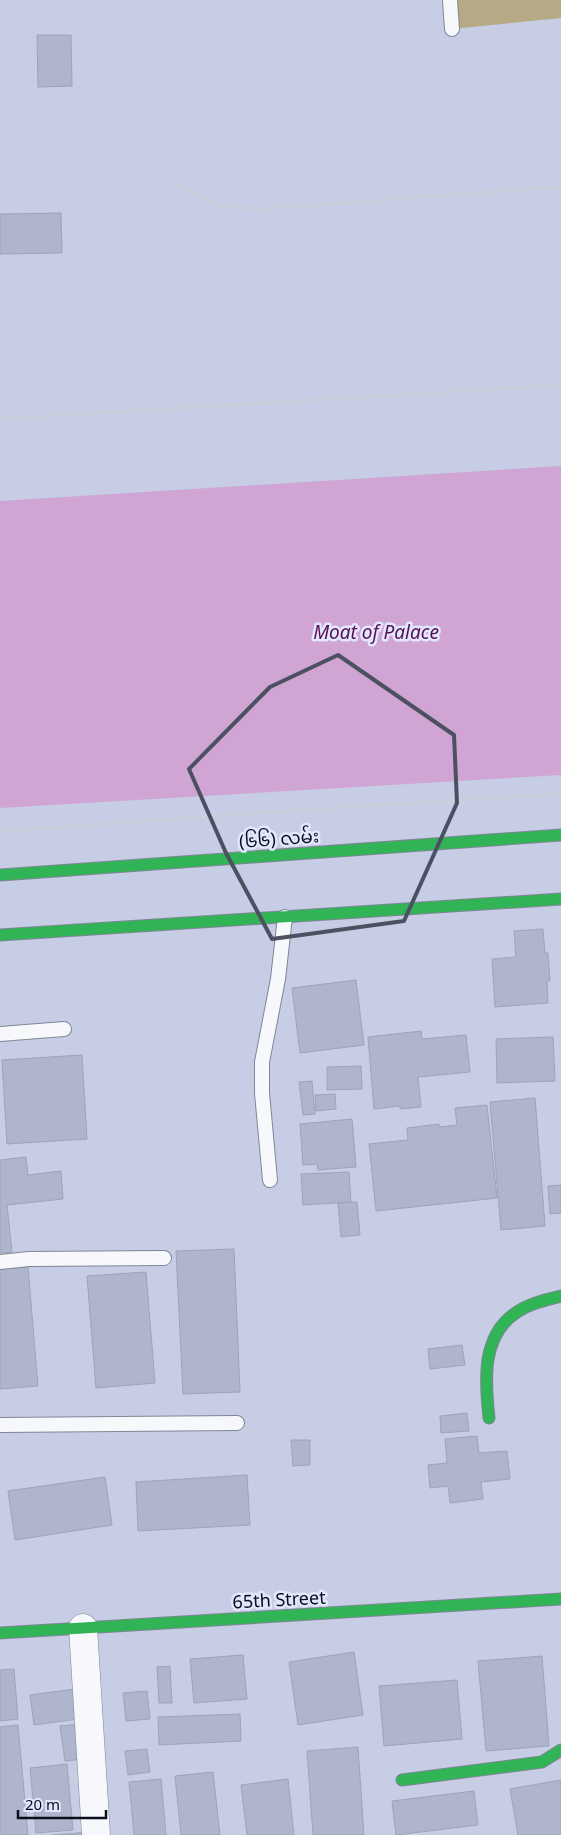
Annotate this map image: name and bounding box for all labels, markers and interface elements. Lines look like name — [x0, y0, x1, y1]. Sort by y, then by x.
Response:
water label: Moat of Palace — [313, 619, 439, 645]
street label: (၆၆) လမ်း — [238, 823, 320, 853]
street label: 65th Street — [232, 1585, 327, 1613]
scale bar — [18, 1788, 105, 1820]
text: 20 m — [25, 1794, 60, 1814]

